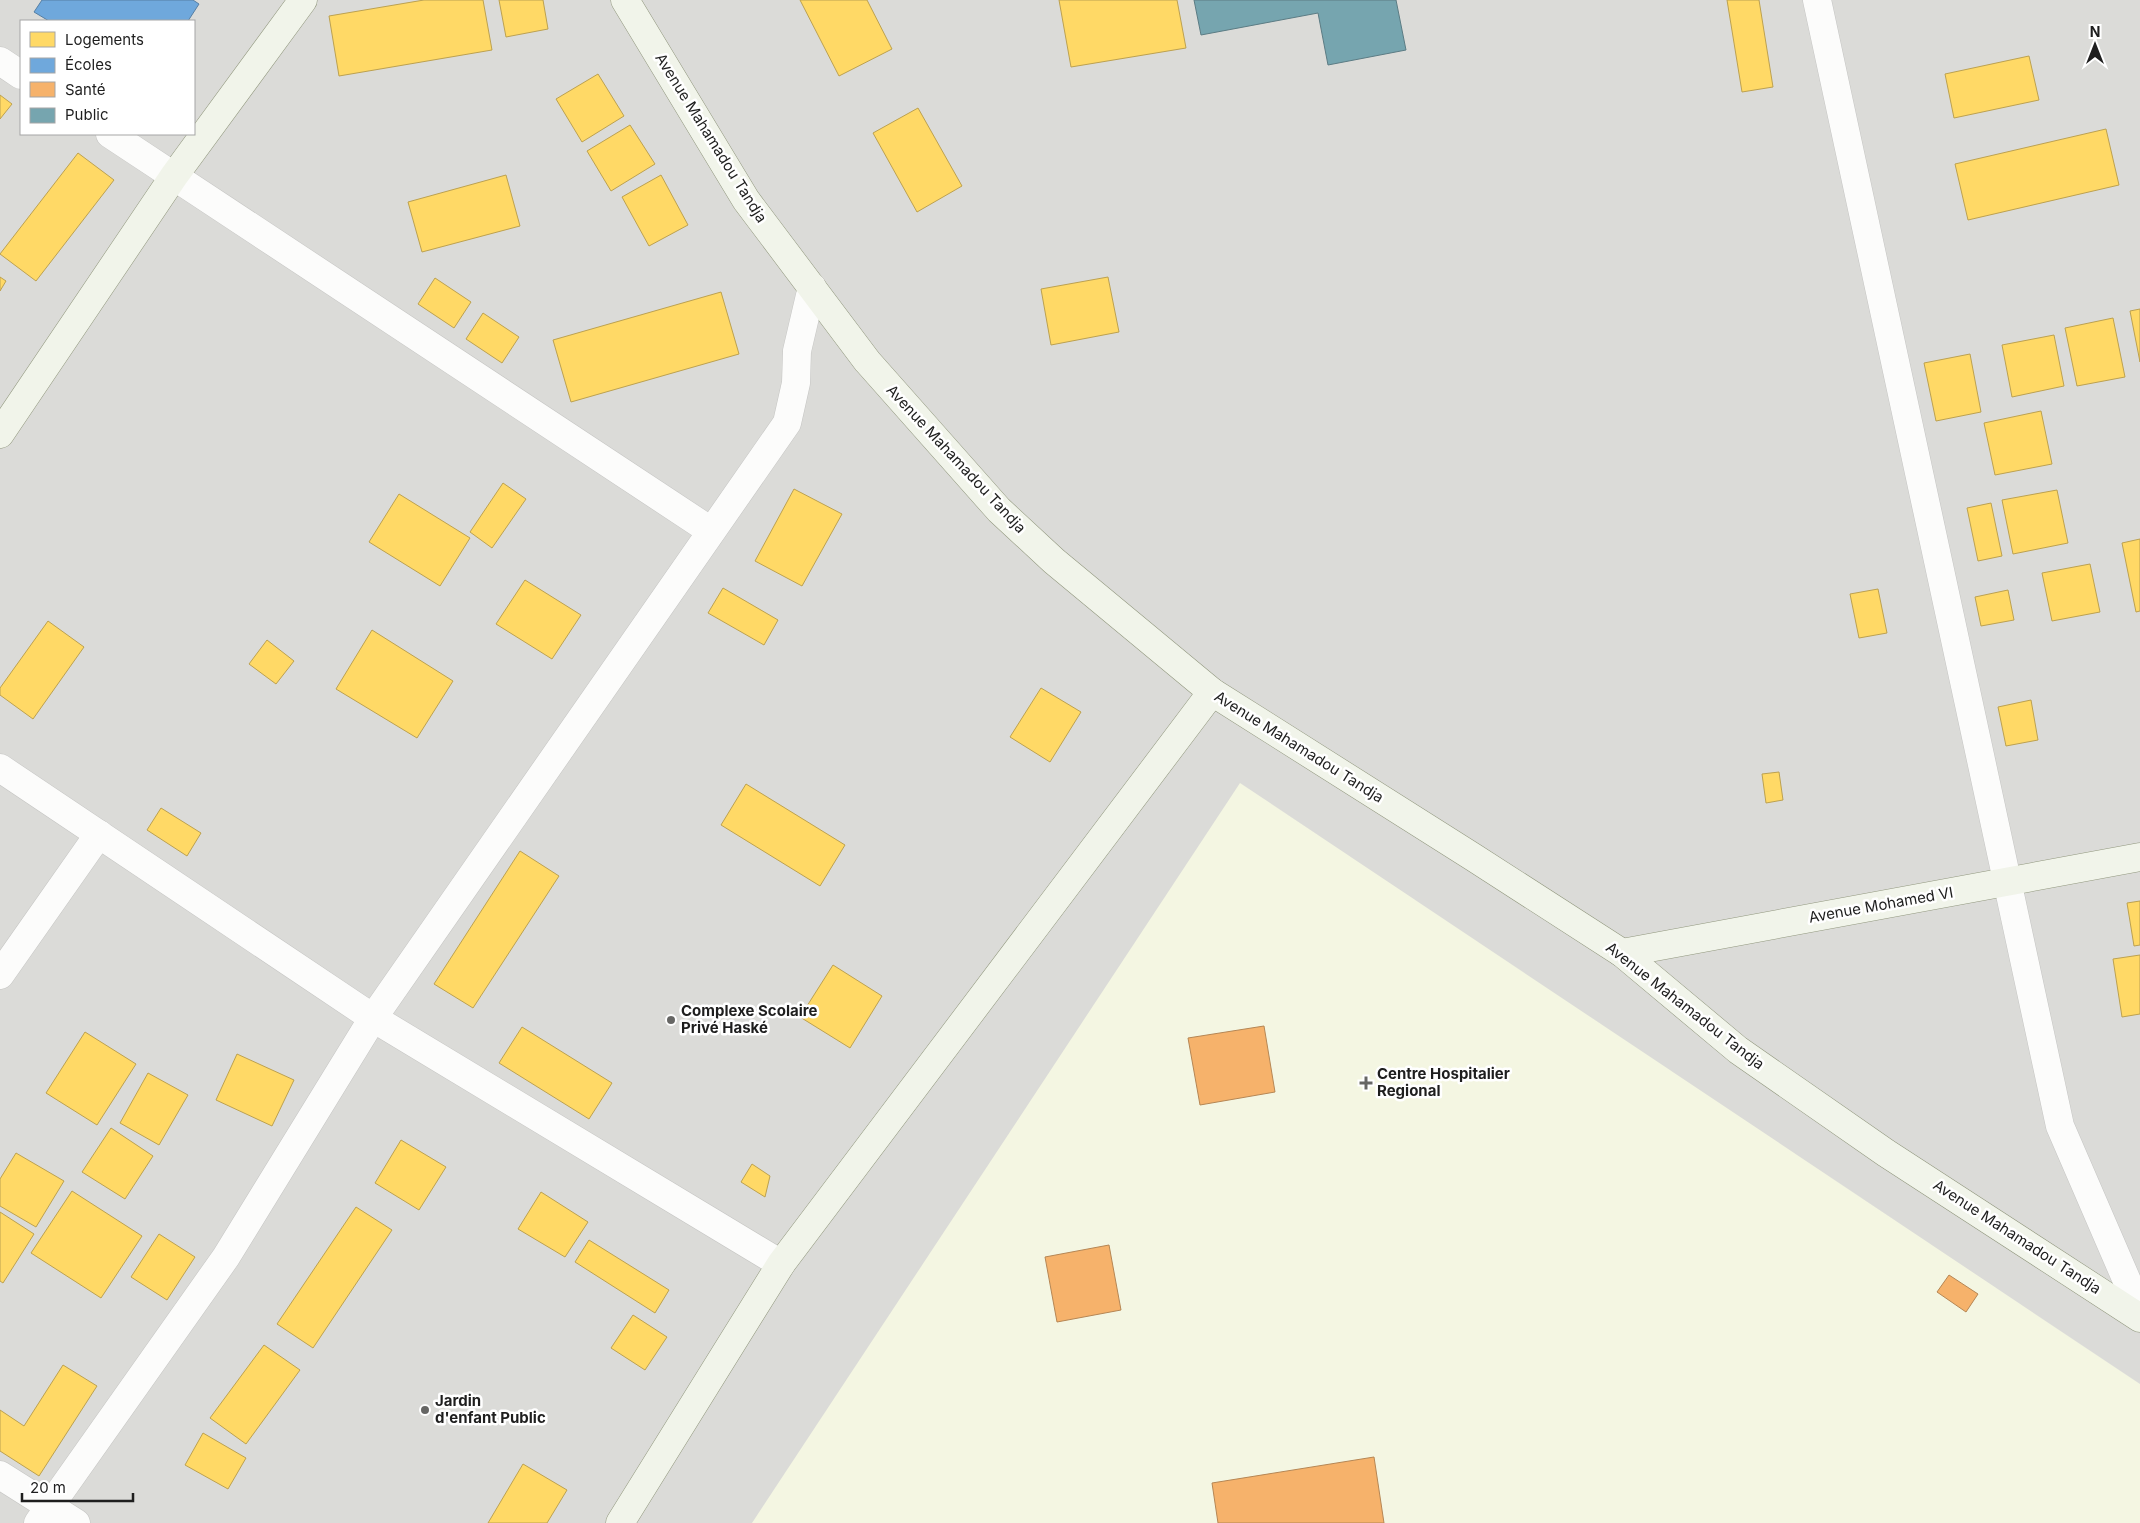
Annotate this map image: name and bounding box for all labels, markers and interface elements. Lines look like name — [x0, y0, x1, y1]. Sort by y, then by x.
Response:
legend — [20, 20, 195, 135]
north arrow — [2070, 20, 2120, 70]
text: N — [2090, 23, 2100, 40]
text: Logements — [65, 30, 144, 49]
street label: Avenue Mahamadou Tandja — [651, 50, 771, 226]
text: Écoles — [65, 55, 112, 74]
text: Santé — [65, 80, 105, 99]
text: Public — [65, 105, 108, 124]
street label: Avenue Mahamadou Tandja — [883, 380, 1030, 537]
street label: Avenue Mahamadou Tandja — [1211, 687, 1387, 807]
street label: Avenue Mohamed VI — [1807, 882, 1955, 927]
street label: Avenue Mahamadou Tandja — [1602, 938, 1768, 1073]
place label: Complexe Scolaire Privé Haské — [681, 1001, 817, 1037]
marker: Complexe Scolaire Privé Haské — [665, 1014, 677, 1026]
place label: Centre Hospitalier Regional — [1377, 1064, 1510, 1100]
marker: Centre Hospitalier Regional — [1359, 1076, 1373, 1090]
street label: Avenue Mahamadou Tandja — [1930, 1175, 2105, 1298]
place label: Jardin d'enfant Public — [435, 1391, 546, 1427]
marker: Jardin d'enfant Public — [419, 1404, 431, 1416]
scale bar — [22, 1470, 134, 1502]
text: 20 m — [30, 1478, 66, 1497]

